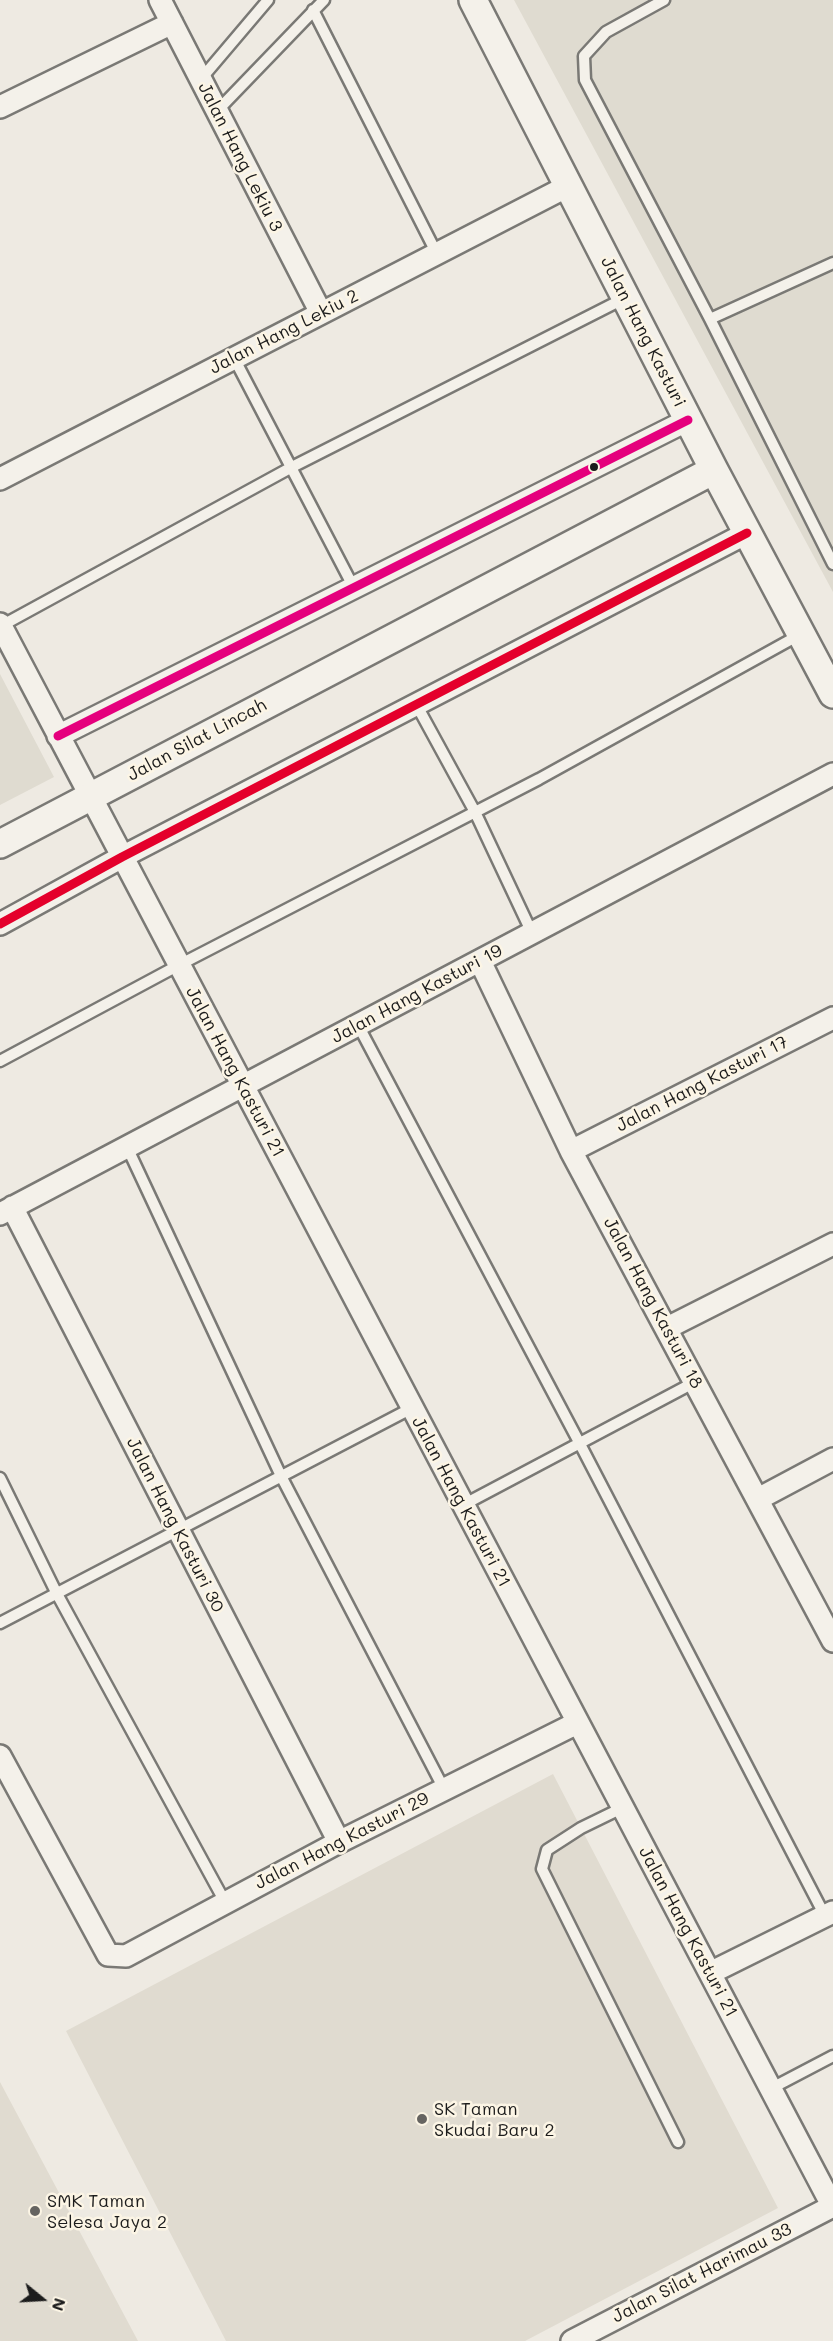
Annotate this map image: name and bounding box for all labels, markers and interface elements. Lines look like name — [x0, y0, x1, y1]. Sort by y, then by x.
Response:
street label: Jalan Hang Lekiu 3 — [193, 79, 287, 235]
street label: Jalan Hang Kasturi — [596, 253, 690, 411]
street label: Jalan Hang Lekiu 2 — [206, 285, 362, 379]
unlabelled marker — [588, 461, 600, 473]
street label: Jalan Silat Lincah — [124, 694, 270, 786]
street label: Jalan Hang Kasturi 19 — [328, 940, 506, 1048]
street label: Jalan Hang Kasturi 21 — [181, 983, 289, 1161]
street label: Jalan Hang Kasturi 17 — [613, 1031, 791, 1137]
street label: Jalan Hang Kasturi 18 — [599, 1214, 707, 1392]
street label: Jalan Hang Kasturi 21 — [407, 1413, 515, 1591]
street label: Jalan Hang Kasturi 30 — [121, 1434, 229, 1616]
street label: Jalan Hang Kasturi 29 — [251, 1788, 433, 1894]
street label: Jalan Hang Kasturi 21 — [634, 1843, 742, 2021]
place label: SK Taman Skudai Baru 2 — [434, 2098, 554, 2140]
marker: SK Taman Skudai Baru 2 — [415, 2112, 429, 2126]
place label: SMK Taman Selesa Jaya 2 — [47, 2190, 167, 2232]
marker: SMK Taman Selesa Jaya 2 — [28, 2204, 42, 2218]
street label: Jalan Silat Harimau 33 — [609, 2218, 795, 2328]
north arrow — [12, 2269, 72, 2329]
text: N — [48, 2296, 71, 2314]

